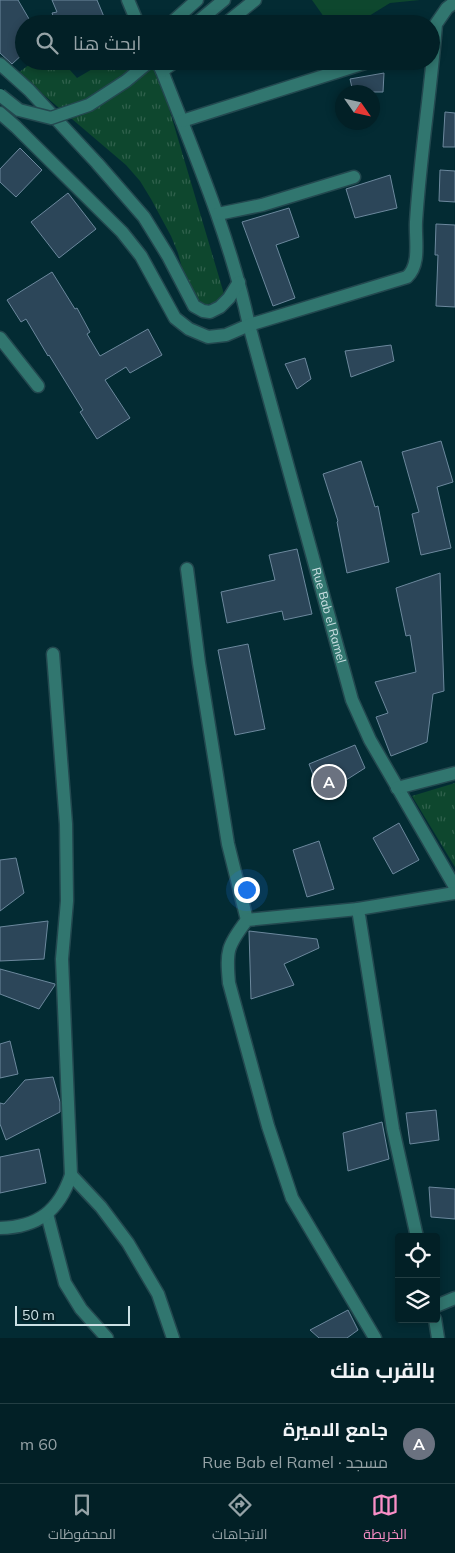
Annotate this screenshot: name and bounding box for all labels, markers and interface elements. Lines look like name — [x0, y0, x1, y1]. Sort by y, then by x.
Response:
search box — [15, 15, 440, 70]
icon: search — [33, 29, 61, 57]
text: ابحث هنا — [73, 31, 141, 55]
north arrow — [335, 85, 380, 130]
street label: Rue Bab el Ramel — [309, 566, 349, 665]
pin: A — [313, 763, 345, 801]
your location — [234, 877, 260, 903]
map controls — [395, 1233, 440, 1323]
button: locate — [395, 1233, 440, 1278]
button: layers — [395, 1278, 440, 1323]
scale bar — [15, 1303, 130, 1326]
text: 50 m — [22, 1306, 55, 1324]
text: بالقرب منك — [330, 1357, 435, 1383]
text: جامع الاميرة — [283, 1417, 388, 1441]
text: 60 m — [20, 1434, 57, 1454]
text: A — [413, 1434, 425, 1454]
text: مسجد · Rue Bab el Ramel — [202, 1452, 388, 1472]
tab: المحفوظات — [48, 1491, 116, 1547]
tab: الاتجاهات — [212, 1491, 267, 1547]
tab: الخريطة — [363, 1491, 407, 1547]

